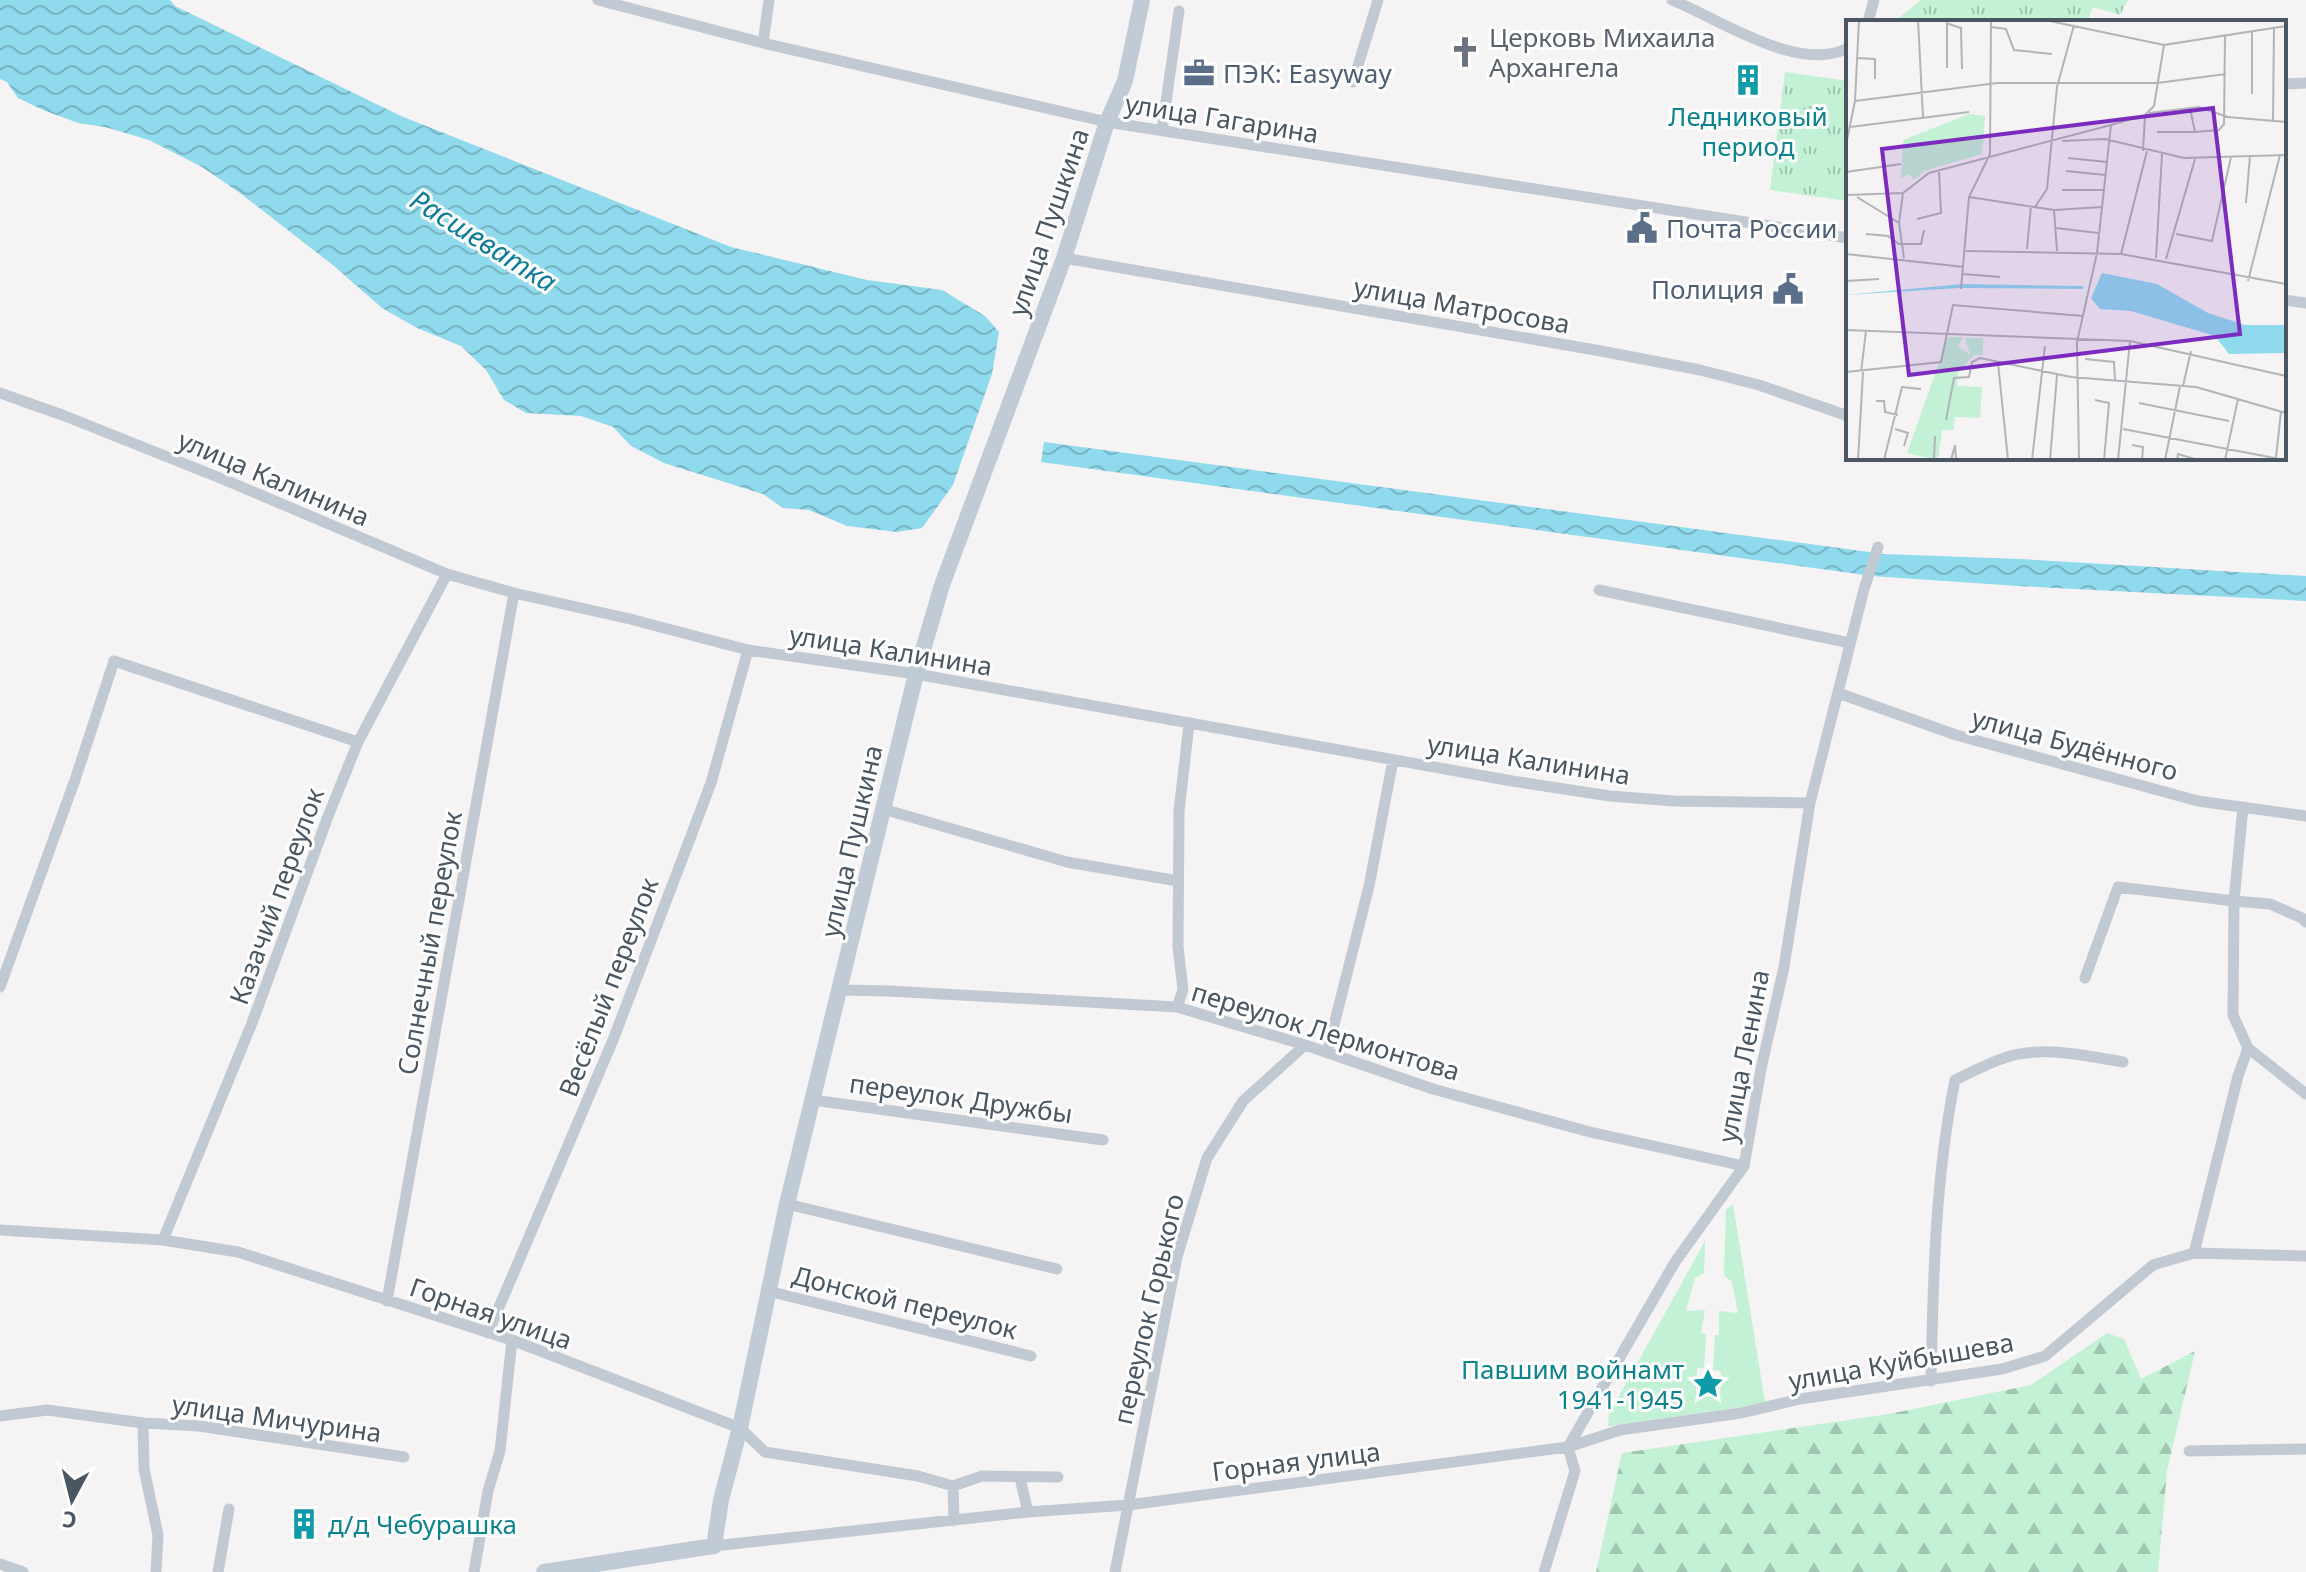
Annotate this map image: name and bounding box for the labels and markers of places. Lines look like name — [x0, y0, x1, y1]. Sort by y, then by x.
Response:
place label: Церковь Михаила Архангела — [1489, 19, 1716, 85]
church icon: Церковь Михаила Архангела — [1448, 35, 1482, 69]
place label: ПЭК: Easyway — [1223, 55, 1392, 91]
office icon: ПЭК: Easyway — [1182, 56, 1216, 90]
building icon: Ледниковый период — [1731, 63, 1765, 97]
place label: Ледниковый период — [1668, 98, 1828, 164]
place label: Почта России — [1666, 210, 1837, 246]
public building icon: Почта России — [1625, 211, 1659, 245]
place label: Полиция — [1651, 271, 1764, 307]
public building icon: Полиция — [1771, 272, 1805, 306]
place label: Павшим войнамт 1941-1945 — [1461, 1351, 1684, 1417]
place icon: Павшим войнамт 1941-1945 — [1691, 1367, 1725, 1401]
place label: д/д Чебурашка — [328, 1506, 517, 1542]
building icon: д/д Чебурашка — [287, 1507, 321, 1541]

